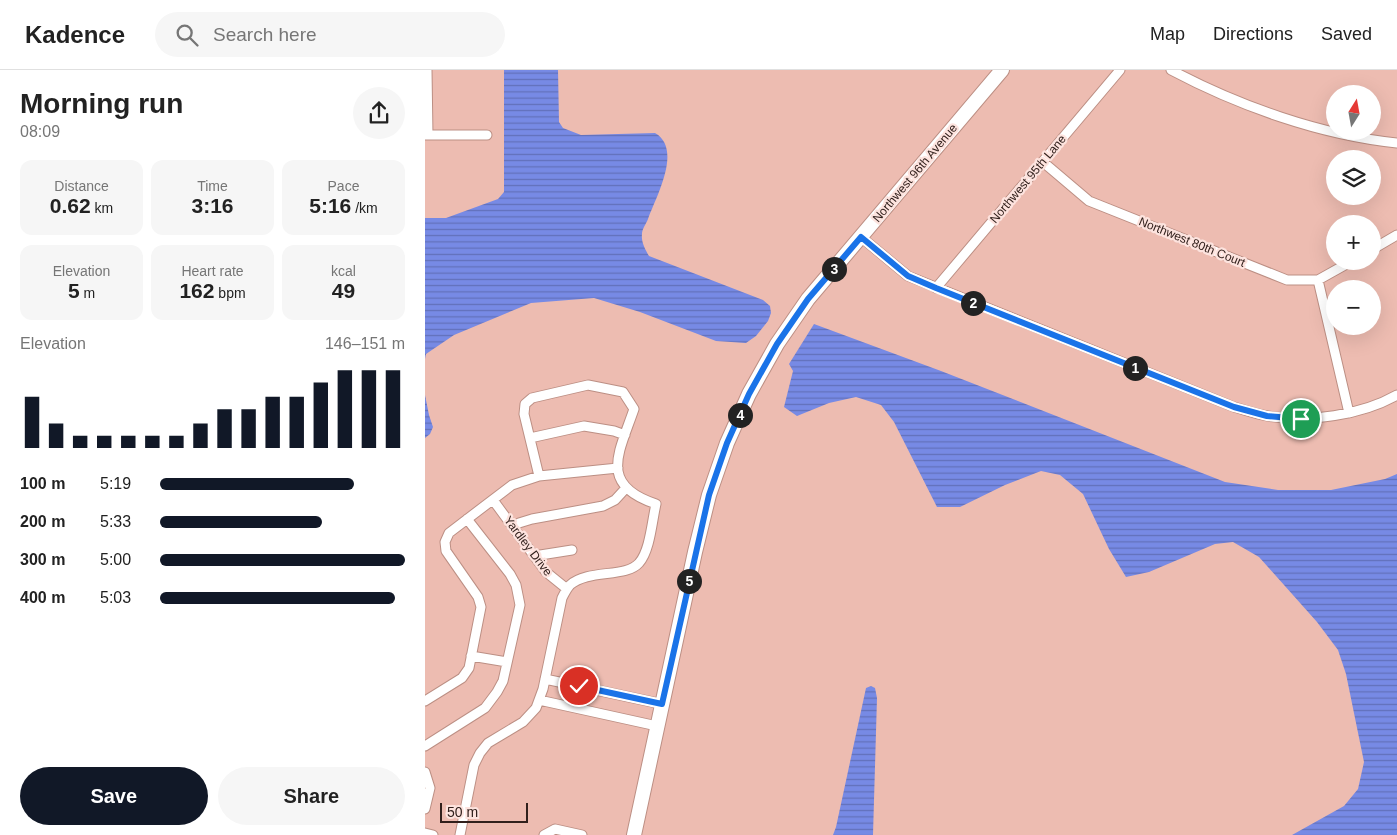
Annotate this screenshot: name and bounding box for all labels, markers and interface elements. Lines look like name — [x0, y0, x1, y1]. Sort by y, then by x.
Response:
search box — [155, 12, 505, 57]
text: Kadence — [25, 21, 125, 48]
icon: search — [173, 21, 201, 49]
text: Search here — [213, 24, 317, 45]
text: Map — [1150, 24, 1185, 44]
text: Directions — [1213, 24, 1293, 44]
text: Saved — [1321, 24, 1372, 44]
north arrow — [1326, 85, 1381, 140]
map controls — [1326, 85, 1381, 335]
button: share — [353, 87, 405, 139]
text: Morning run — [20, 88, 183, 119]
street label: Northwest 96th Avenue — [870, 121, 960, 225]
text: 08:09 — [20, 123, 60, 140]
street label: Northwest 95th Lane — [987, 132, 1069, 226]
button: layers — [1326, 150, 1381, 205]
text: Distance — [54, 178, 109, 194]
text: Time — [197, 178, 228, 194]
text: Pace — [328, 178, 359, 194]
text: 0.62 — [50, 194, 91, 217]
text: 3:16 — [191, 194, 234, 217]
text: 5:16 — [309, 194, 351, 217]
text: km — [91, 200, 113, 216]
text: /km — [351, 200, 378, 216]
street label: Northwest 80th Court — [1137, 214, 1248, 270]
button: + — [1326, 215, 1381, 270]
pin: 3 — [821, 256, 847, 282]
text: 3 — [831, 261, 838, 277]
text: Elevation — [53, 263, 110, 279]
text: Heart rate — [181, 263, 244, 279]
text: kcal — [331, 263, 356, 279]
text: 5 — [68, 279, 80, 302]
text: 162 — [179, 279, 214, 302]
text: 49 — [332, 279, 355, 302]
button: − — [1326, 280, 1381, 335]
text: m — [80, 285, 95, 301]
text: bpm — [214, 285, 246, 301]
pin: 2 — [961, 290, 985, 316]
text: 2 — [970, 295, 977, 311]
text: Elevation — [20, 335, 86, 352]
text: 146–151 m — [325, 335, 405, 352]
pin: 1 — [1123, 356, 1147, 380]
text: 1 — [1132, 360, 1139, 376]
pin — [1280, 398, 1322, 440]
pin: 4 — [727, 402, 753, 428]
icon: arrive — [1287, 405, 1315, 433]
text: 4 — [737, 407, 744, 423]
text: 100 m — [20, 475, 65, 492]
text: 5:19 — [100, 475, 131, 492]
text: 200 m — [20, 513, 65, 530]
text: 5:33 — [100, 513, 131, 530]
street label: Yardley Drive — [501, 513, 555, 579]
text: 300 m — [20, 551, 65, 568]
text: 5:00 — [100, 551, 131, 568]
pin: 5 — [677, 568, 701, 594]
text: 5 — [686, 573, 693, 589]
text: 400 m — [20, 589, 65, 606]
text: 5:03 — [100, 589, 131, 606]
pin — [558, 665, 600, 707]
icon: check — [565, 672, 593, 700]
button: Save — [20, 767, 208, 825]
button: Share — [218, 767, 405, 825]
scale bar — [440, 800, 527, 823]
text: 50 m — [447, 804, 478, 820]

